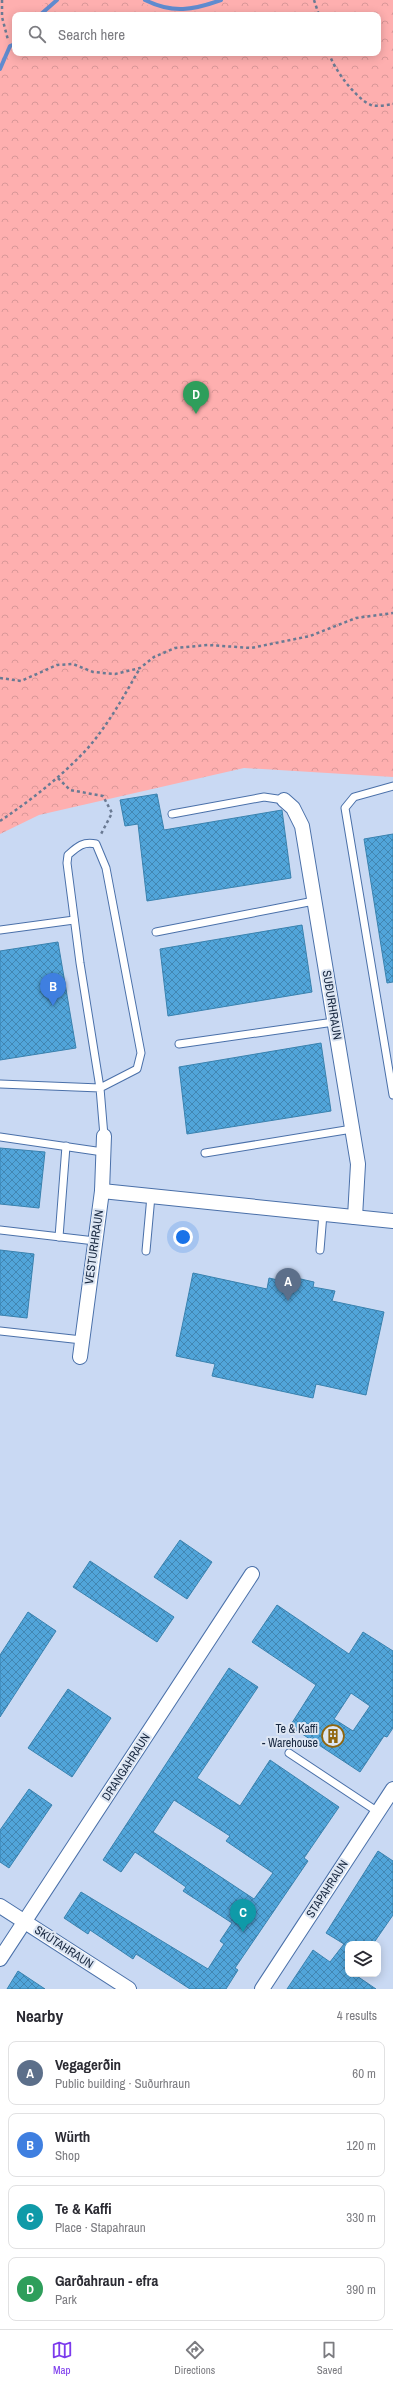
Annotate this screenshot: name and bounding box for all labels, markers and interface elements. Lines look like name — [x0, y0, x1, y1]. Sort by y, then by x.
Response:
search box — [12, 12, 381, 56]
icon: search — [26, 23, 48, 45]
text: Search here — [58, 24, 125, 45]
pin: D — [183, 381, 209, 414]
street label: SUÐURHRAUN — [319, 969, 345, 1041]
pin: B — [40, 973, 66, 1006]
street label: VESTURHRAUN — [81, 1209, 107, 1285]
your location — [173, 1227, 193, 1247]
pin: A — [275, 1268, 301, 1301]
place label: Te & Kaffi - Warehouse — [262, 1721, 318, 1751]
building icon: Te & Kaffi - Warehouse — [320, 1723, 346, 1749]
street label: DRANGAHRAUN — [98, 1730, 154, 1804]
street label: STAPAHRAUN — [302, 1857, 352, 1921]
pin: C — [230, 1899, 256, 1932]
street label: SKÚTAHRAUN — [32, 1922, 96, 1972]
map controls — [345, 1941, 381, 1977]
button: layers — [345, 1941, 381, 1977]
text: Nearby — [16, 2004, 63, 2027]
text: 4 results — [337, 2007, 377, 2024]
text: Vegagerðin — [55, 2054, 121, 2075]
text: A — [26, 2065, 34, 2082]
text: 60 m — [352, 2065, 376, 2082]
text: Public building · Suðurhraun — [55, 2075, 190, 2092]
text: Würth — [55, 2126, 90, 2147]
text: B — [26, 2137, 34, 2154]
text: 120 m — [346, 2137, 376, 2154]
text: Shop — [55, 2147, 80, 2164]
text: Te & Kaffi — [55, 2198, 112, 2219]
text: C — [26, 2209, 34, 2226]
text: 330 m — [346, 2209, 376, 2226]
text: Place · Stapahraun — [55, 2219, 146, 2236]
text: Garðahraun - efra — [55, 2270, 158, 2291]
text: D — [26, 2281, 34, 2298]
text: 390 m — [346, 2281, 376, 2298]
text: Park — [55, 2291, 77, 2308]
tab: Map — [51, 2339, 73, 2377]
tab: Directions — [174, 2339, 215, 2377]
tab: Saved — [317, 2339, 342, 2377]

